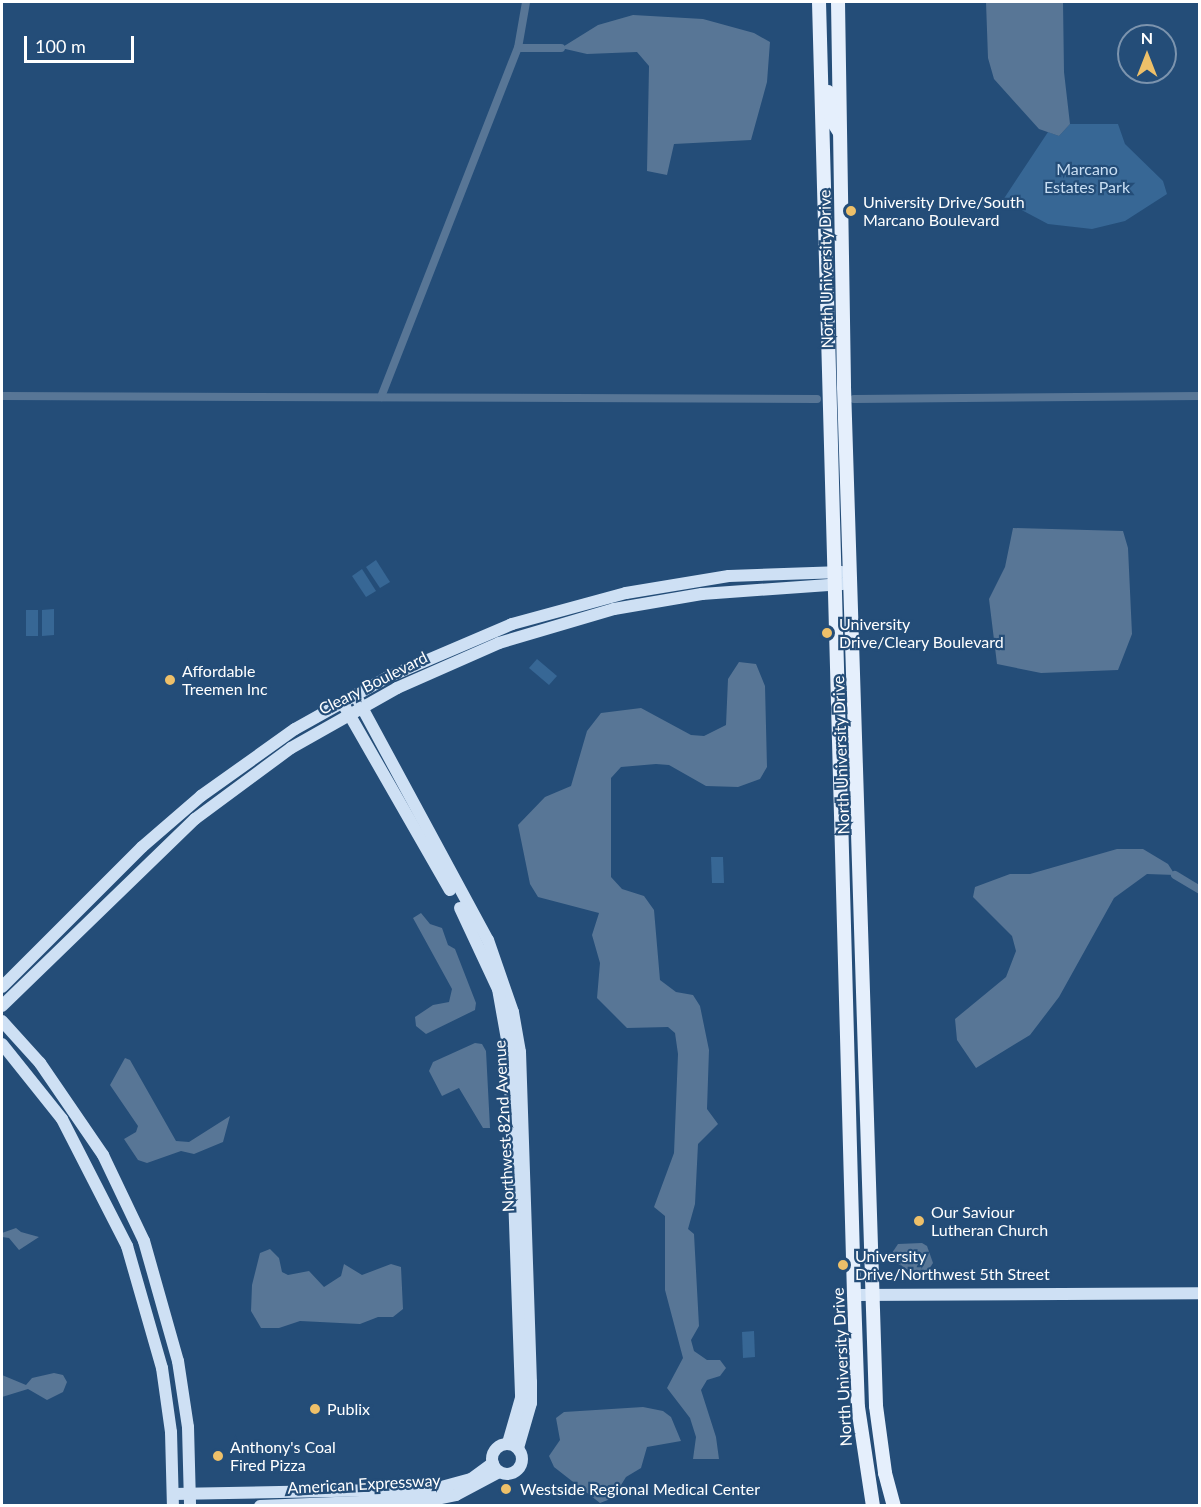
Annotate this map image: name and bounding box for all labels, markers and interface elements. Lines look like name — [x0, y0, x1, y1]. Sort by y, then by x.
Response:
scale bar — [27, 24, 136, 62]
north arrow — [1117, 24, 1177, 84]
text: N — [1141, 28, 1153, 47]
text: 100 m — [35, 35, 86, 57]
park label: Marcano Estates Park — [1044, 159, 1130, 197]
street label: North University Drive — [815, 189, 837, 349]
place label: University Drive/South Marcano Boulevard — [863, 192, 1025, 230]
marker: University Drive/South Marcano Boulevard — [844, 204, 858, 218]
place label: University Drive/Cleary Boulevard — [839, 614, 1004, 652]
marker: University Drive/Cleary Boulevard — [820, 626, 834, 640]
street label: Cleary Boulevard — [315, 647, 431, 719]
place label: Affordable Treemen Inc — [182, 661, 268, 699]
marker: Affordable Treemen Inc — [163, 673, 177, 687]
street label: North University Drive — [829, 675, 853, 835]
street label: Northwest 82nd Avenue — [490, 1039, 518, 1213]
place label: Our Saviour Lutheran Church — [931, 1202, 1048, 1240]
marker: Our Saviour Lutheran Church — [912, 1214, 926, 1228]
place label: University Drive/Northwest 5th Street — [855, 1246, 1050, 1284]
marker: University Drive/Northwest 5th Street — [836, 1258, 850, 1272]
street label: North University Drive — [828, 1287, 856, 1447]
place label: Publix — [327, 1399, 370, 1419]
marker: Publix — [308, 1402, 322, 1416]
place label: Anthony's Coal Fired Pizza — [230, 1437, 336, 1475]
marker: Anthony's Coal Fired Pizza — [211, 1449, 225, 1463]
street label: American Expressway — [287, 1470, 441, 1498]
place label: Westside Regional Medical Center — [520, 1479, 760, 1499]
marker: Westside Regional Medical Center — [497, 1480, 515, 1498]

